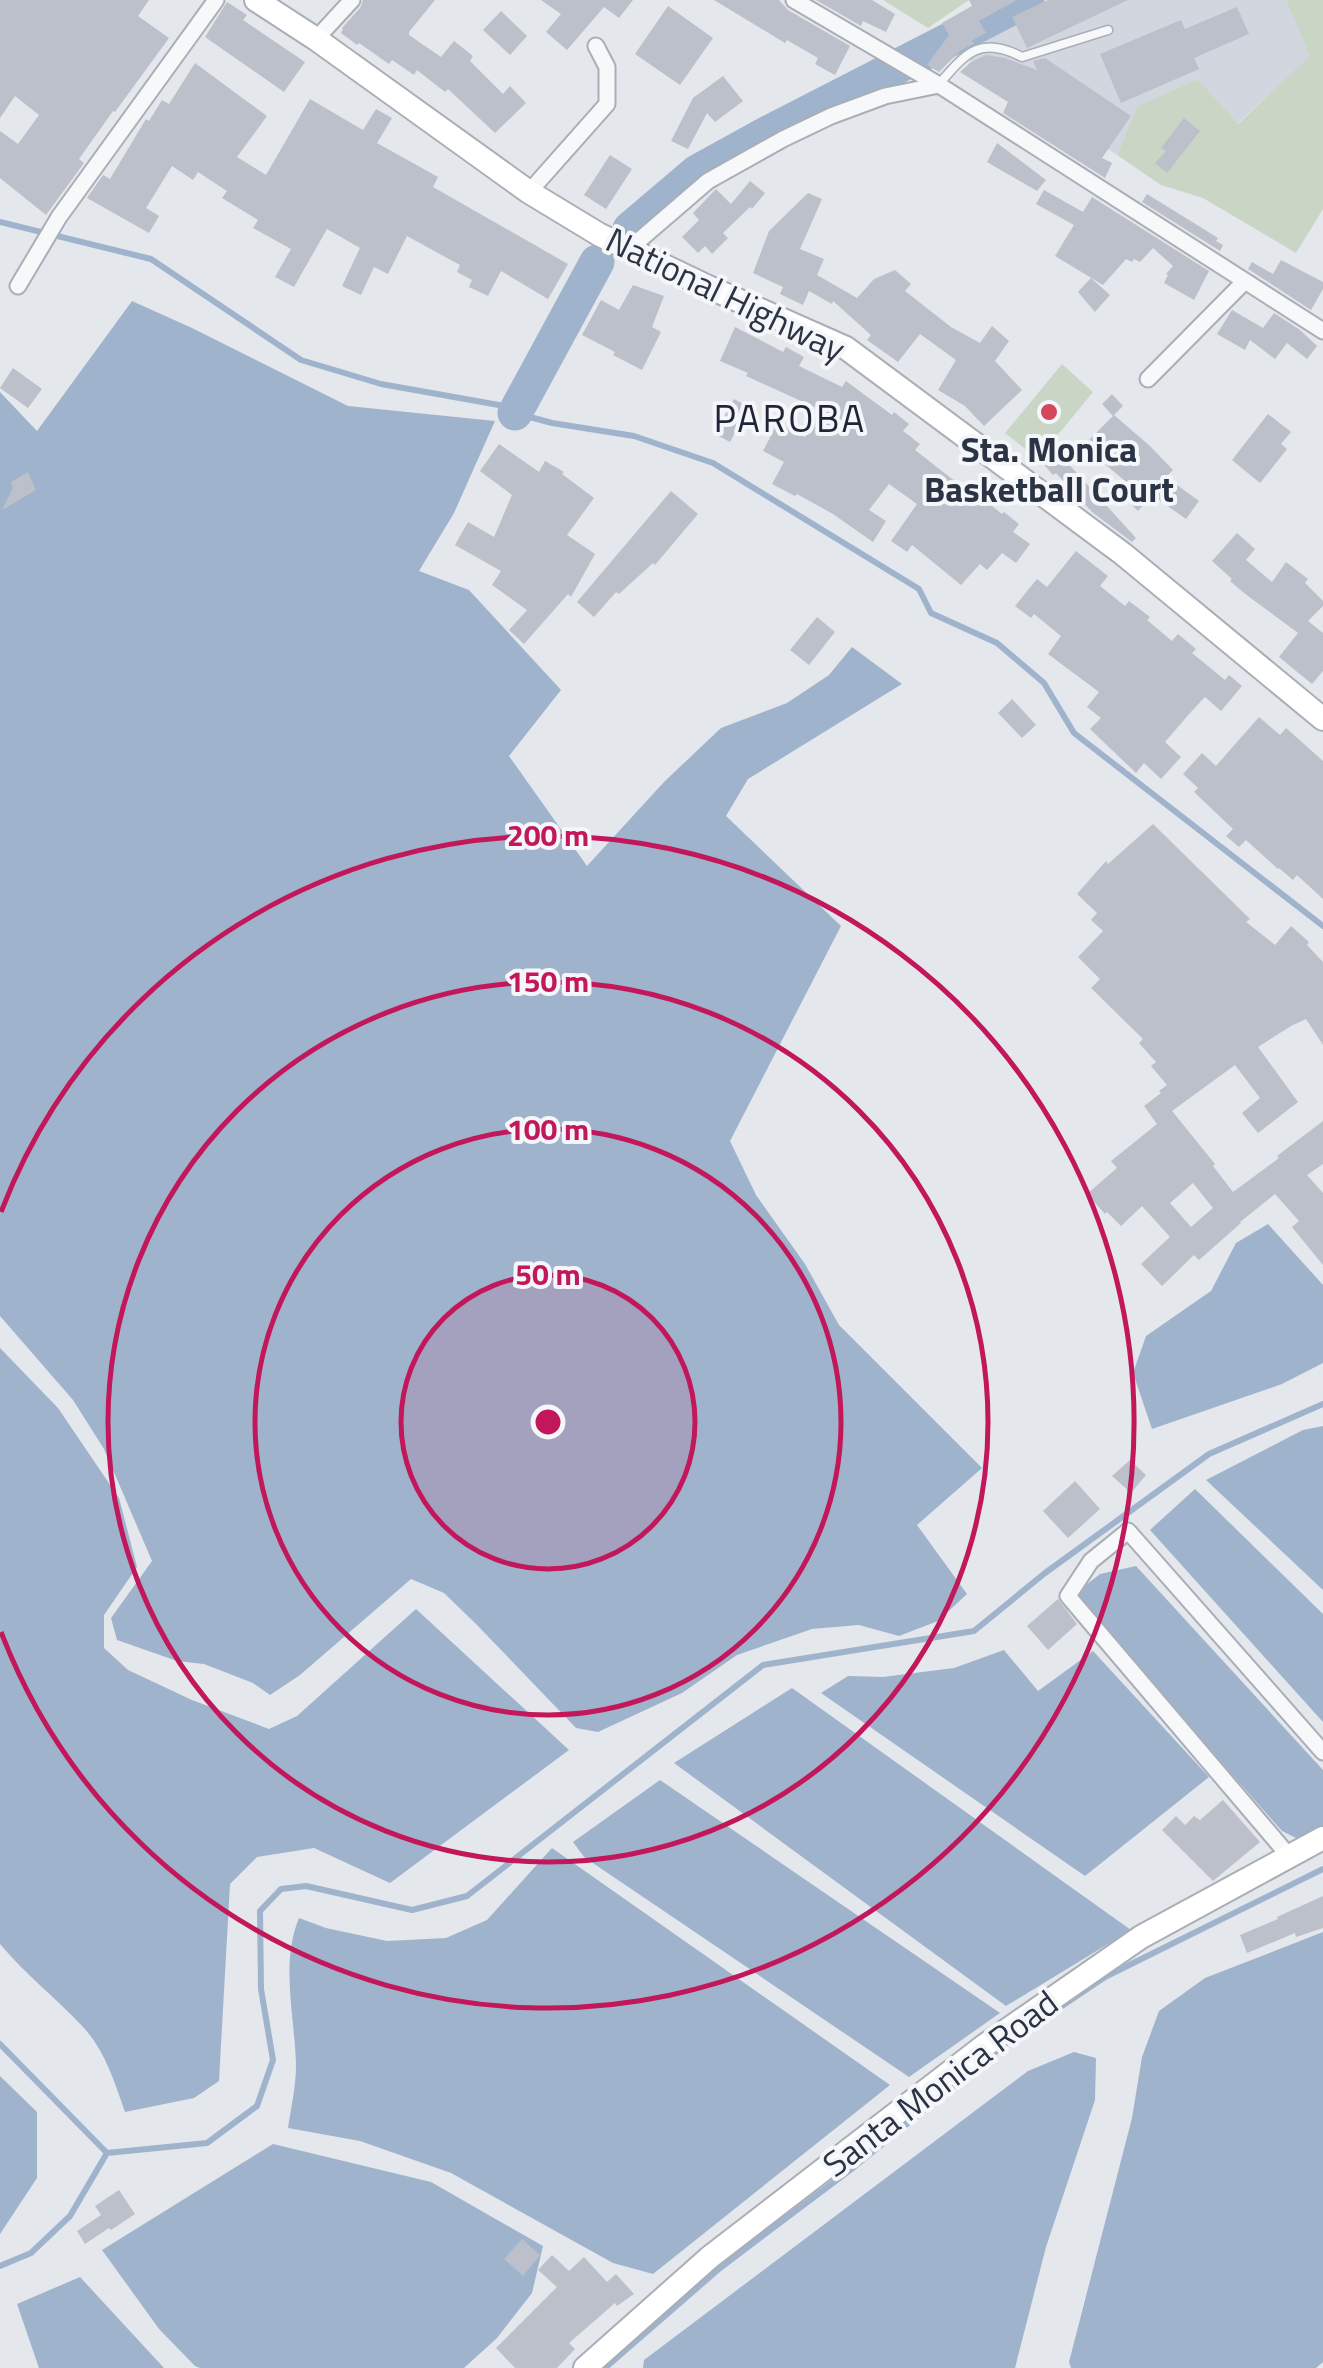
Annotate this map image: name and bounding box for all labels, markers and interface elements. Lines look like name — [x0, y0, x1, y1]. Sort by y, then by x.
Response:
street label: National Highway — [597, 213, 855, 375]
district label: PAROBA — [713, 389, 867, 447]
marker: Sta. Monica Basketball Court — [1038, 401, 1060, 423]
place label: Sta. Monica Basketball Court — [924, 422, 1174, 516]
text: 200 m — [507, 812, 589, 858]
text: 150 m — [507, 958, 589, 1004]
text: 100 m — [507, 1106, 589, 1152]
text: 50 m — [515, 1251, 581, 1297]
centre of rings — [530, 1404, 566, 1440]
street label: Santa Monica Road — [811, 1976, 1069, 2190]

